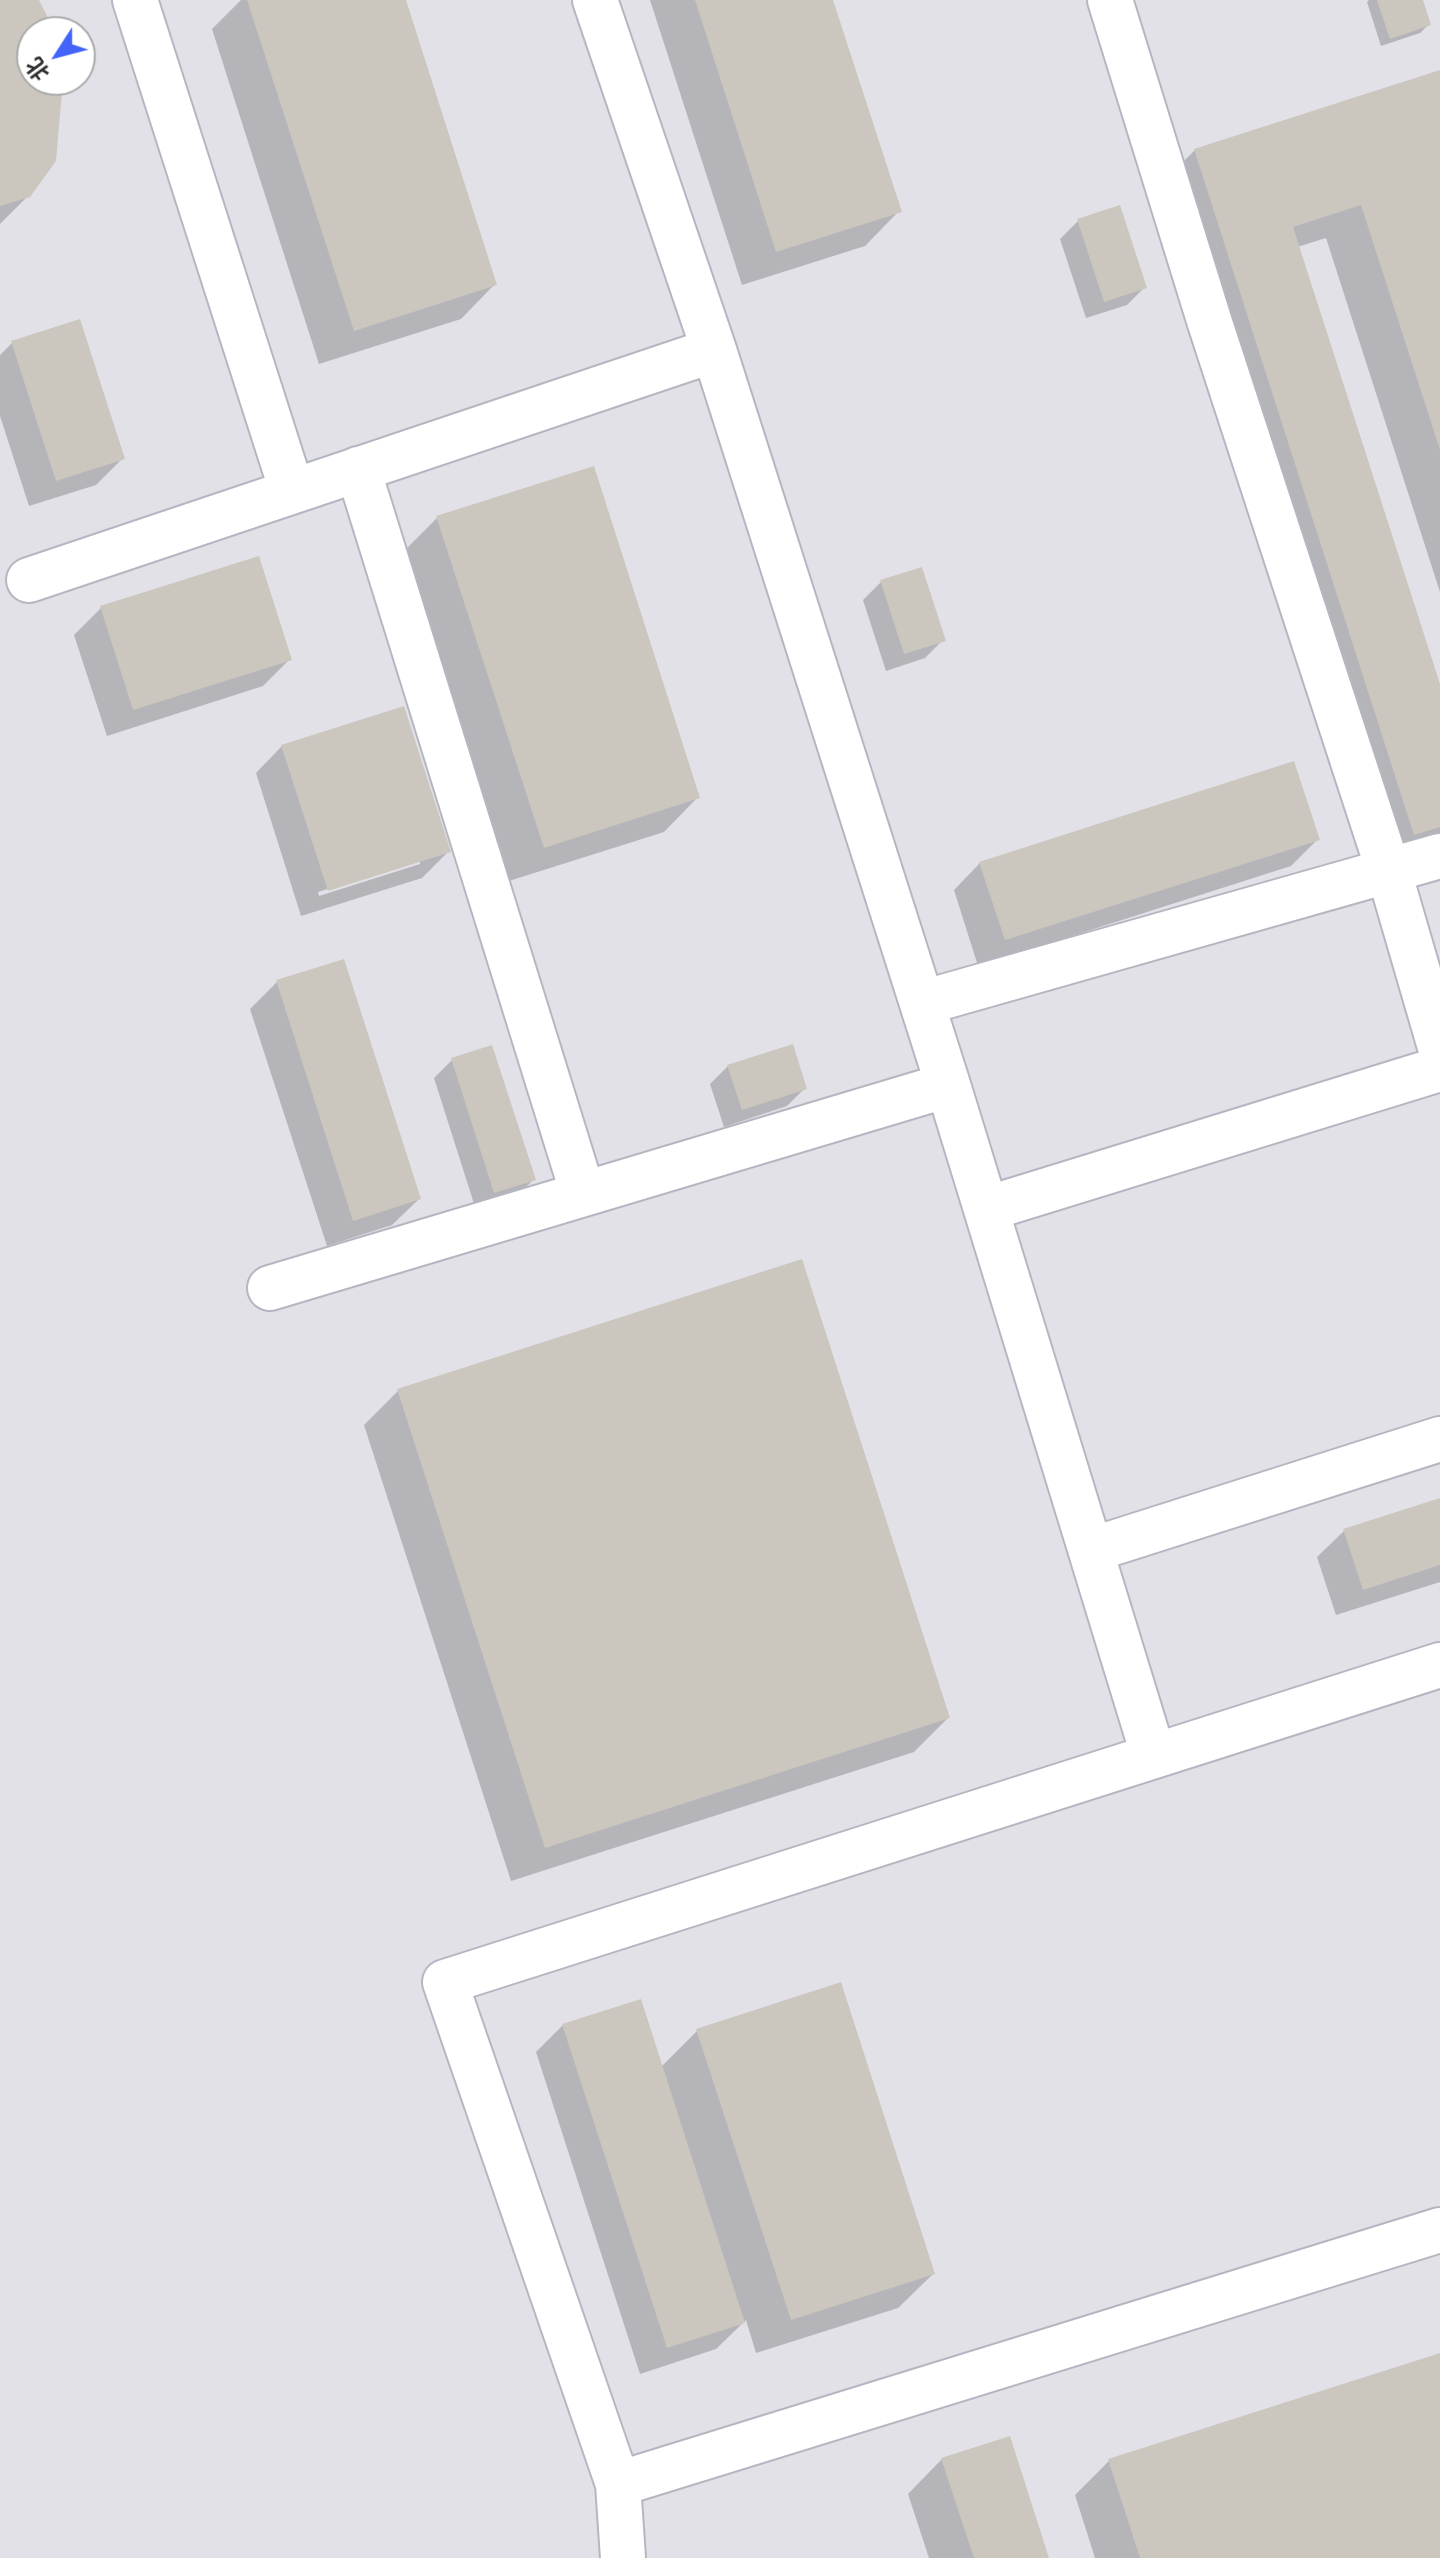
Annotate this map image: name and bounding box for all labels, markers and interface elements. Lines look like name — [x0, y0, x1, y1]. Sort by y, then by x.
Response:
north arrow — [16, 16, 96, 96]
text: 北 — [21, 52, 55, 85]

